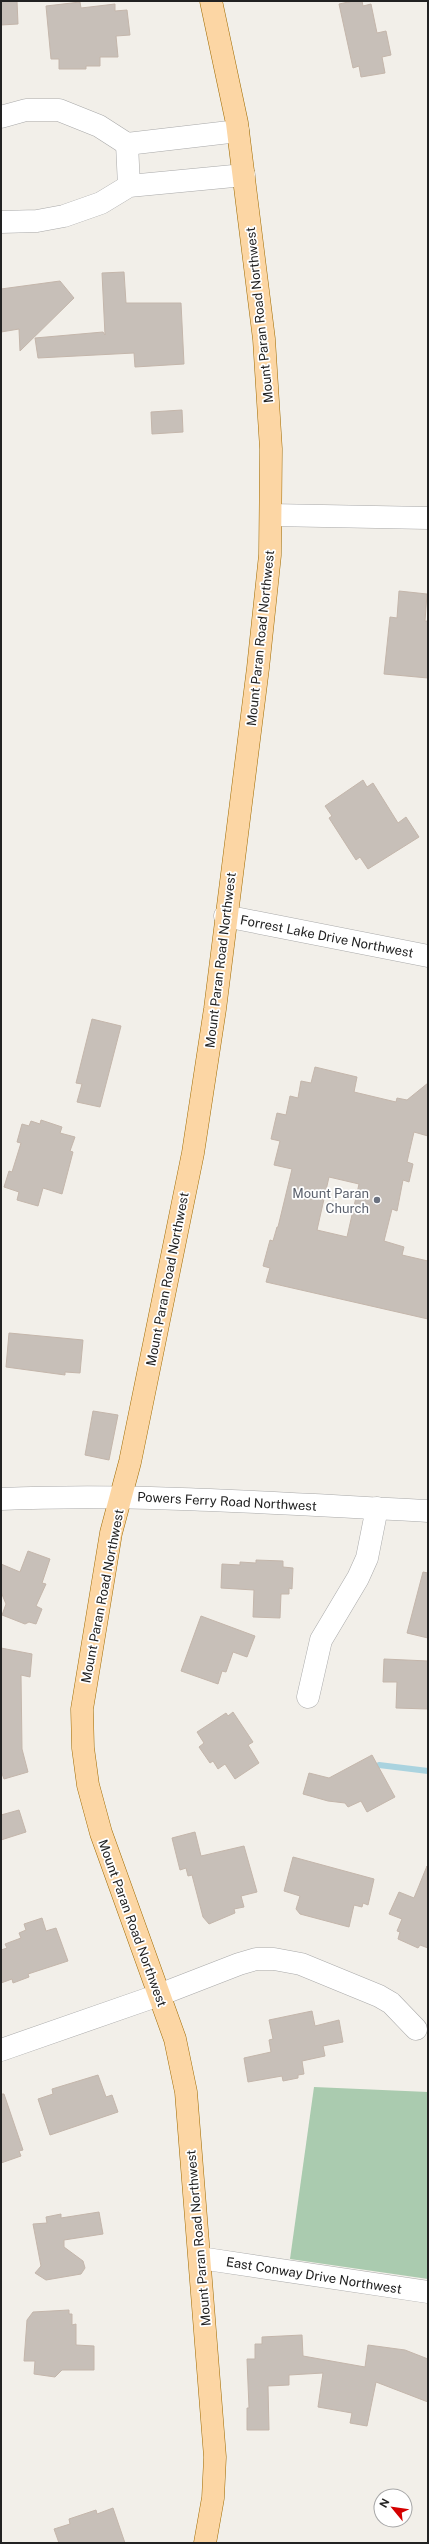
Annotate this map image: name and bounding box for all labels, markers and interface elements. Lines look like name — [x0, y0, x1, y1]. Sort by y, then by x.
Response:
street label: Mount Paran Road Northwest — [243, 226, 276, 404]
street label: Mount Paran Road Northwest — [244, 549, 277, 727]
street label: Mount Paran Road Northwest — [202, 871, 239, 1049]
street label: Forrest Lake Drive Northwest — [239, 912, 415, 961]
place label: Mount Paran Church — [292, 1186, 369, 1216]
street label: Mount Paran Road Northwest — [143, 1191, 192, 1367]
marker: Mount Paran Church — [372, 1195, 382, 1205]
street label: Powers Ferry Road Northwest — [137, 1489, 317, 1514]
street label: Mount Paran Road Northwest — [78, 1508, 127, 1684]
street label: Mount Paran Road Northwest — [95, 1837, 170, 2009]
street label: Mount Paran Road Northwest — [183, 2149, 214, 2327]
street label: East Conway Drive Northwest — [225, 2254, 403, 2297]
north arrow — [373, 2488, 413, 2528]
text: N — [377, 2496, 392, 2510]

